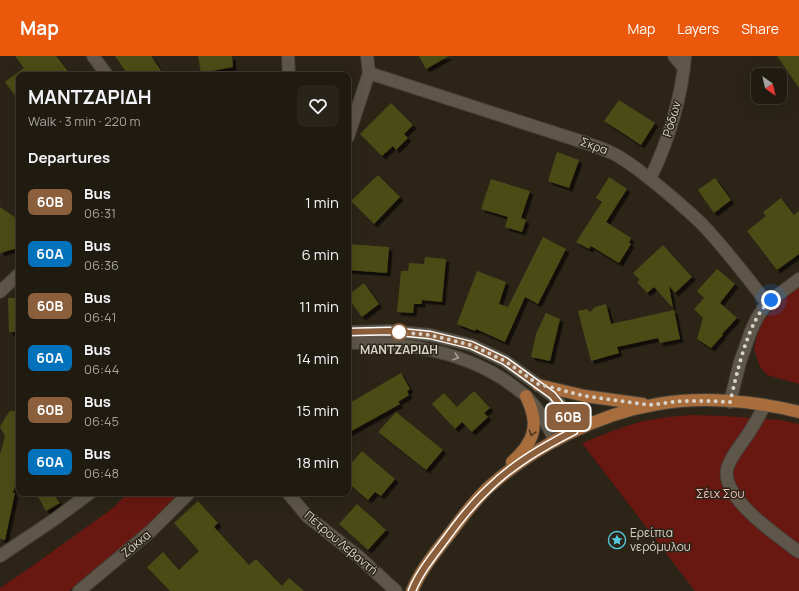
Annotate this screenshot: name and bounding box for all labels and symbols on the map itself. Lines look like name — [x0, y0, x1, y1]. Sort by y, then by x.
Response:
north arrow — [751, 68, 787, 104]
street label: Ρόδων — [658, 99, 685, 139]
street label: Σκρα — [578, 133, 610, 158]
your location — [761, 290, 781, 310]
marker: ΜΑΝΤΖΑΡΙΔΗ — [390, 323, 408, 341]
place label: ΜΑΝΤΖΑΡΙΔΗ — [360, 341, 438, 358]
one-way arrow — [452, 352, 459, 361]
line badge: 60Β — [545, 404, 591, 430]
one-way arrow — [528, 430, 537, 437]
park label: Σέιχ Σου — [696, 485, 744, 502]
street label: Πέτρου Λεβαντή — [301, 507, 382, 578]
place label: Ερείπια νερόμυλου — [630, 524, 691, 555]
street label: Ζάκκα — [117, 526, 154, 561]
place icon: Ερείπια νερόμυλου — [607, 530, 627, 550]

